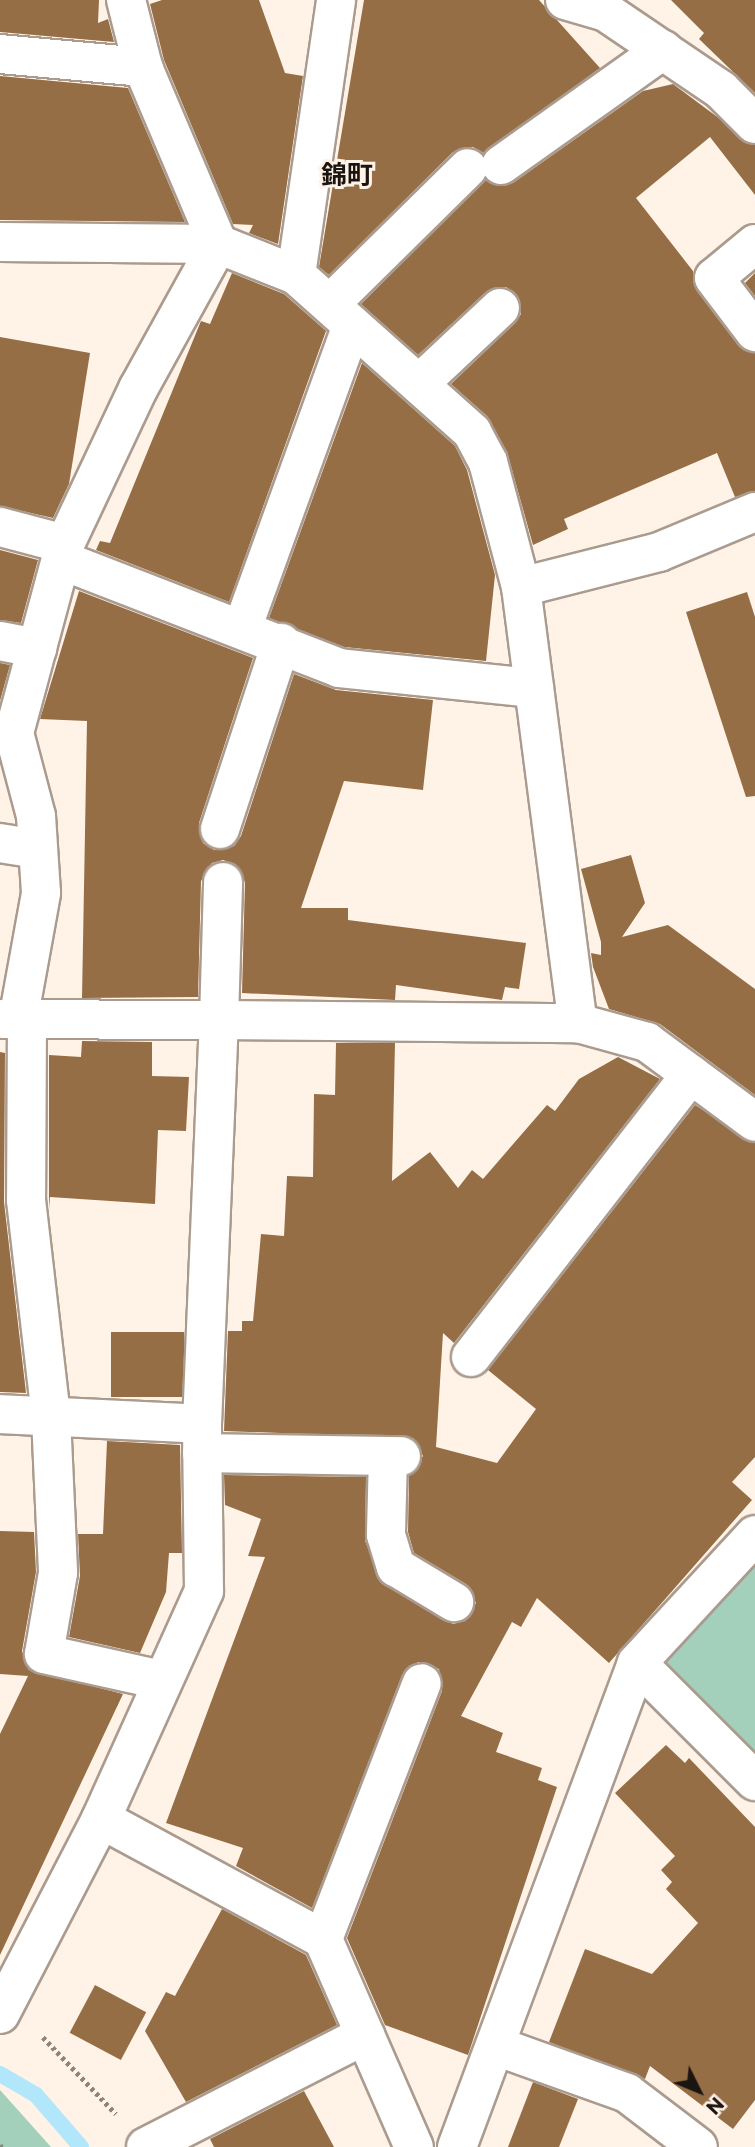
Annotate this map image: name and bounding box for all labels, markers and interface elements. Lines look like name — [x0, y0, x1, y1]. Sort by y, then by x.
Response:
district label: 錦町 — [321, 160, 373, 192]
north arrow — [664, 2056, 734, 2126]
text: N — [701, 2092, 728, 2119]

